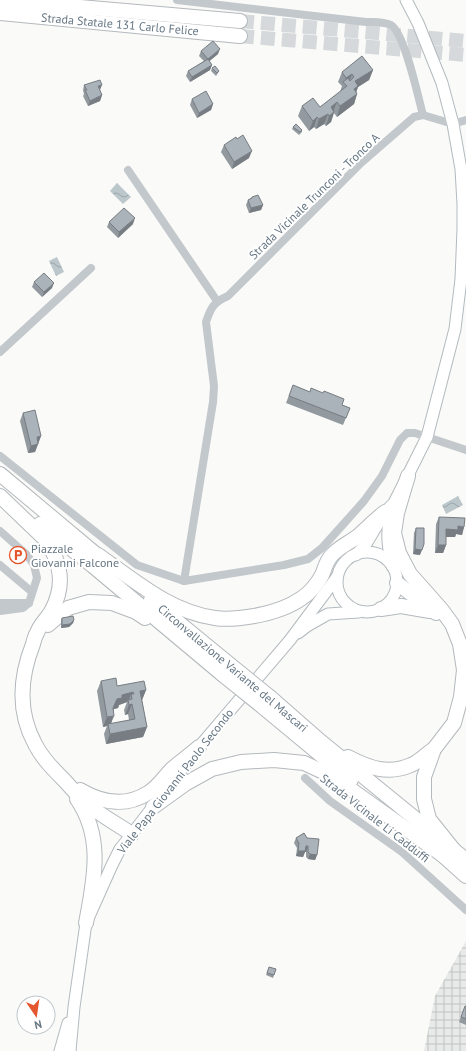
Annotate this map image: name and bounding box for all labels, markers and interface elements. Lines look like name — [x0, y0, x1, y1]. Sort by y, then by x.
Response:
street label: Strada Statale 131 Carlo Felice — [41, 10, 199, 38]
street label: Strada Vicinale Trunconi - Tronco A — [246, 130, 382, 262]
place label: Piazzale Giovanni Falcone — [31, 541, 119, 570]
parking icon: Piazzale Giovanni Falcone — [8, 545, 28, 565]
street label: Circonvallazione Variante del Mascari — [155, 601, 311, 735]
street label: Viale Papa Giovanni Paolo Secondo — [113, 705, 236, 857]
street label: Strada Vicinale Li Cadduffi — [317, 771, 433, 865]
north arrow — [16, 995, 56, 1035]
text: N — [33, 1017, 43, 1032]

